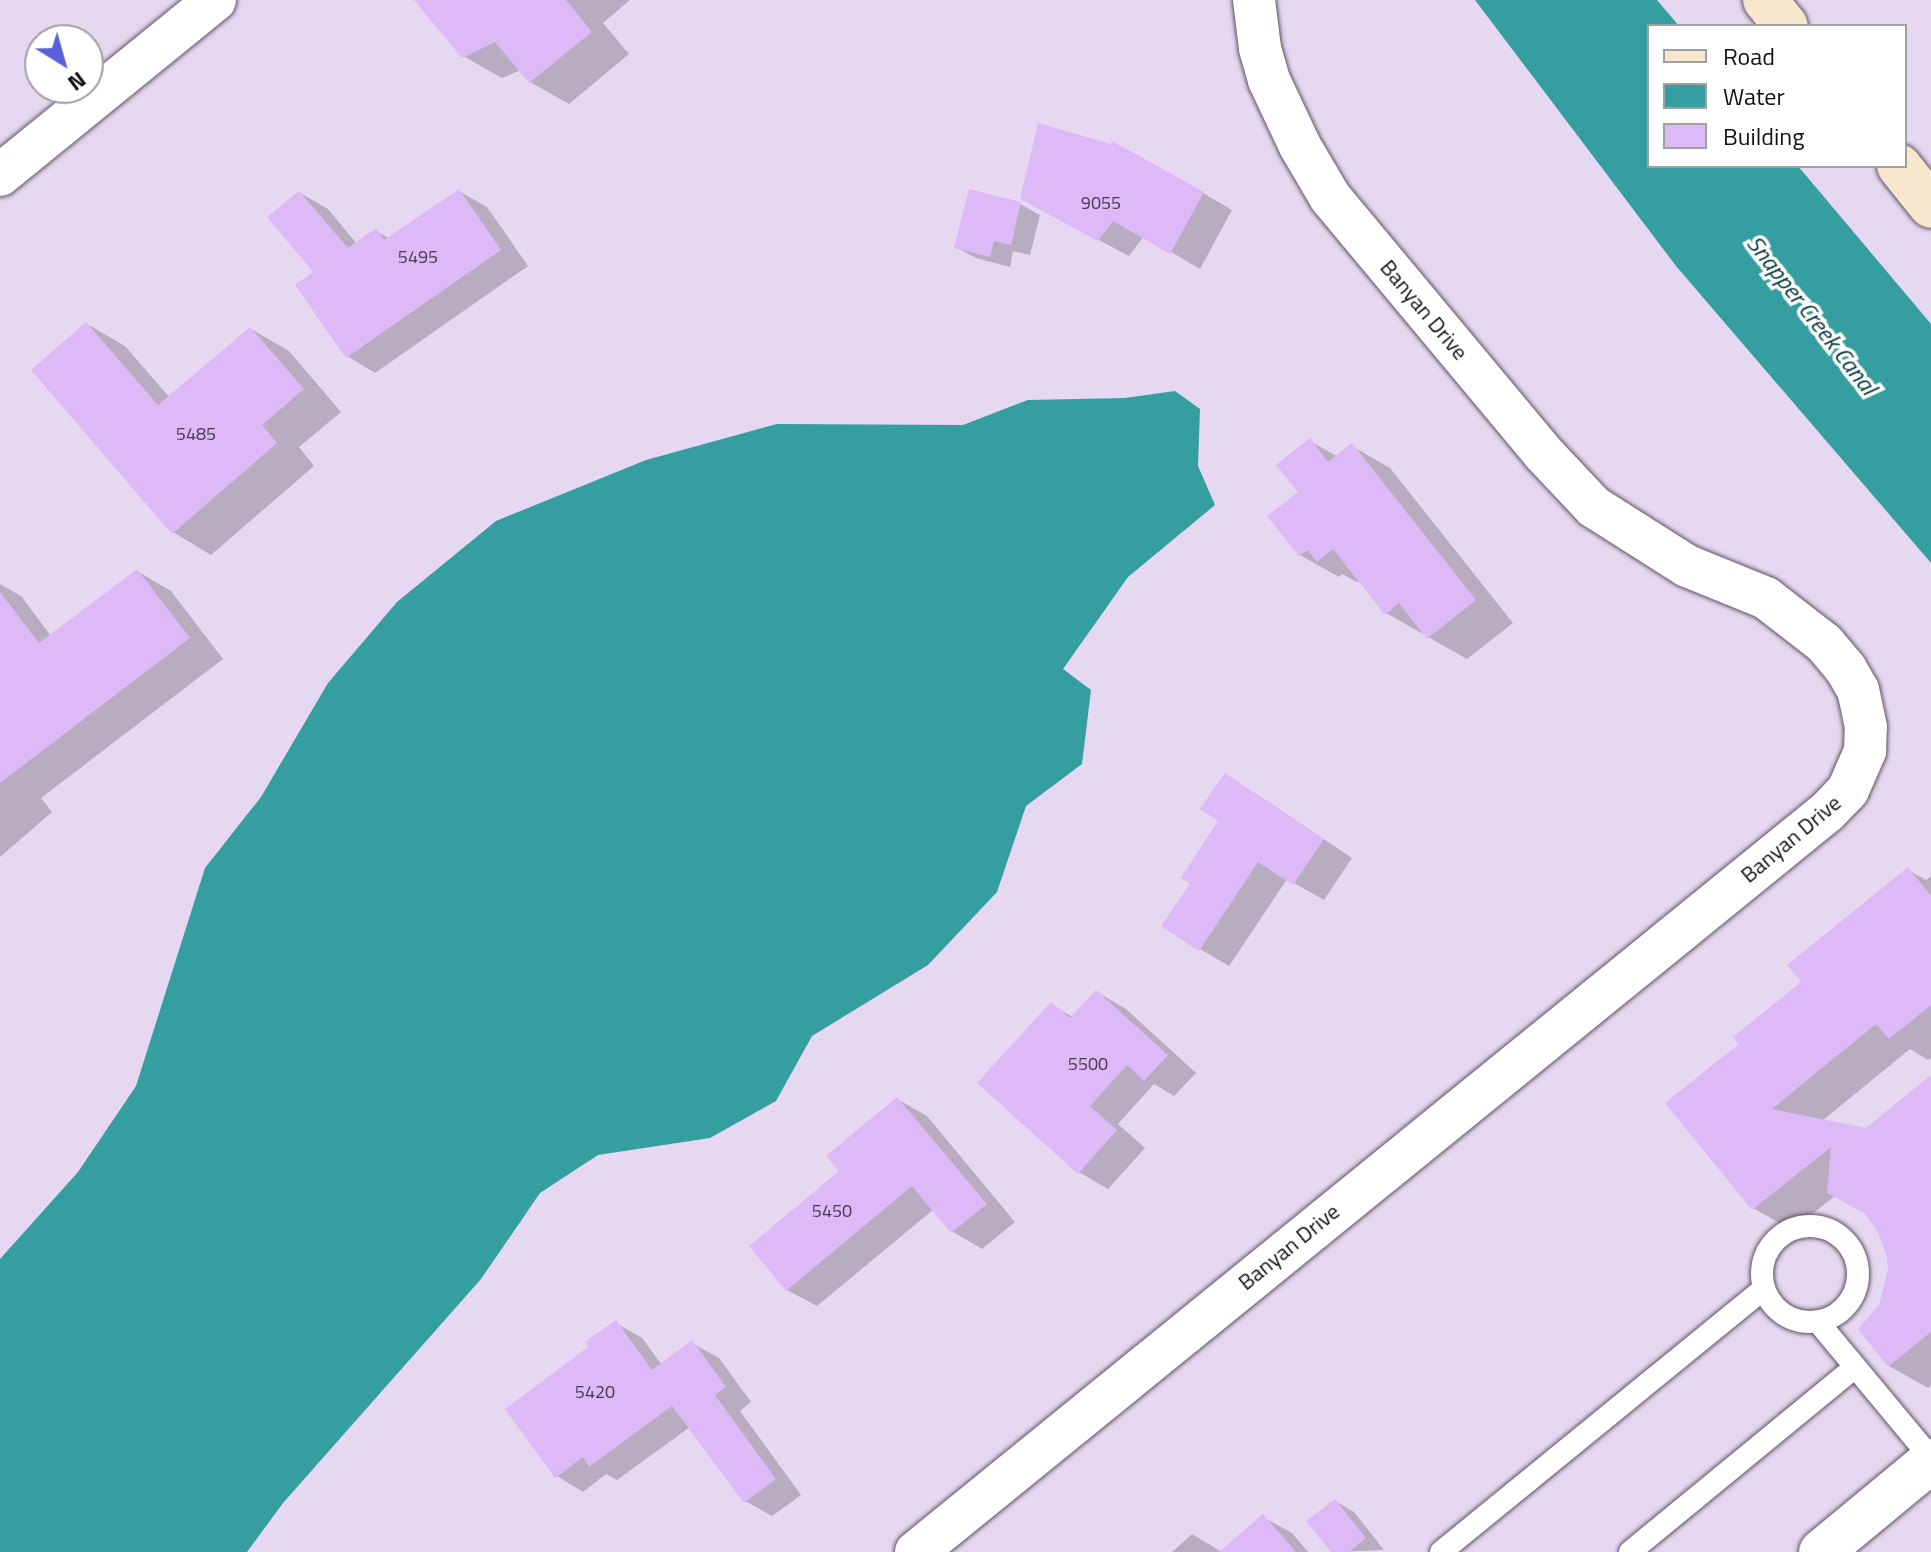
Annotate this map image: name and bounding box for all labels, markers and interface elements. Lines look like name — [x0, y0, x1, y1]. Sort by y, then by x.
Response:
north arrow — [24, 24, 104, 104]
legend — [1647, 24, 1907, 168]
text: Road — [1723, 38, 1775, 74]
text: N — [61, 63, 94, 100]
text: Water — [1723, 78, 1785, 114]
text: Building — [1723, 118, 1805, 154]
house number: 9055 — [1081, 192, 1121, 214]
water label: Snapper Creek Canal — [1741, 230, 1883, 400]
house number: 5495 — [398, 246, 438, 268]
street label: Banyan Drive — [1375, 255, 1473, 365]
house number: 5485 — [176, 423, 216, 445]
street label: Banyan Drive — [1736, 790, 1846, 888]
house number: 5500 — [1068, 1053, 1108, 1075]
street label: Banyan Drive — [1233, 1198, 1345, 1296]
house number: 5450 — [812, 1200, 852, 1222]
house number: 5420 — [575, 1381, 615, 1403]

